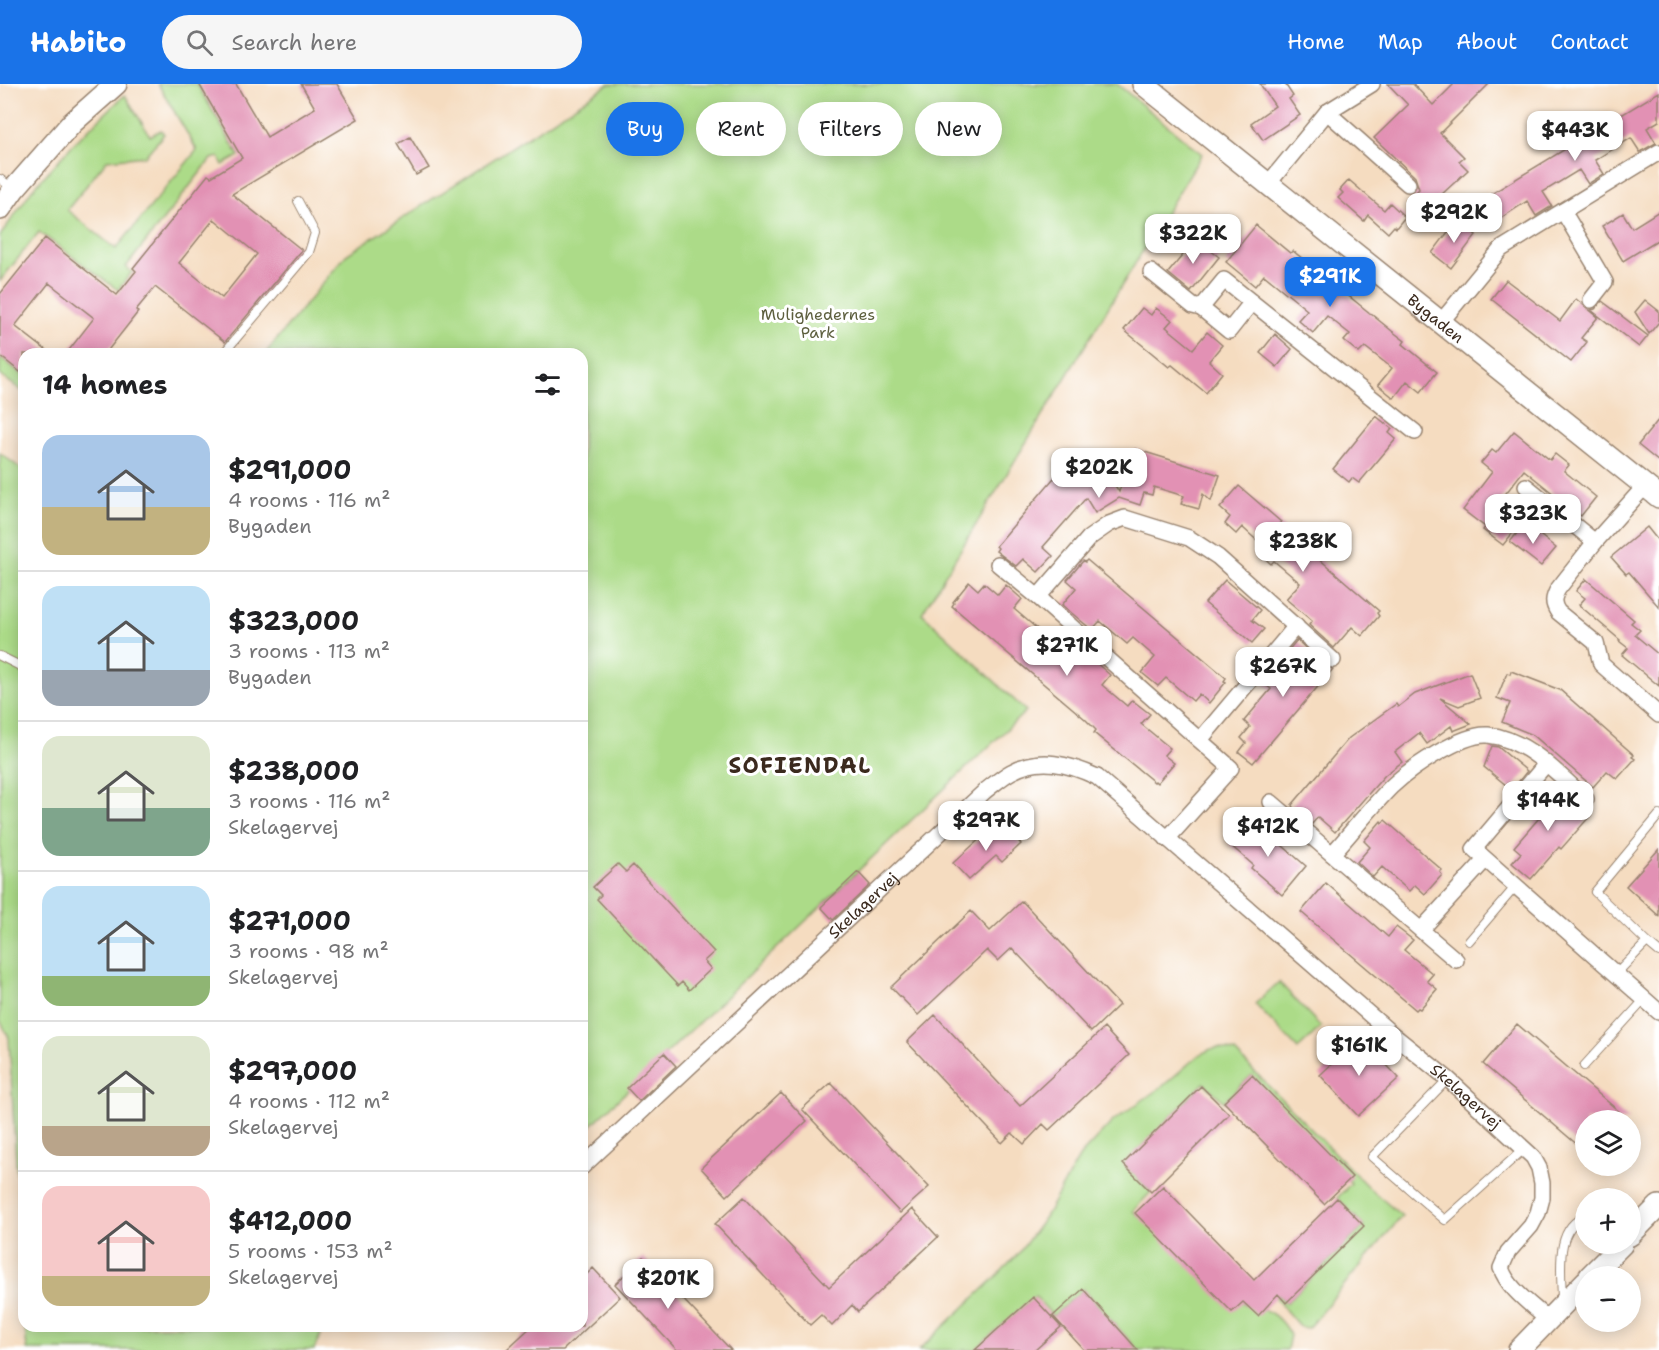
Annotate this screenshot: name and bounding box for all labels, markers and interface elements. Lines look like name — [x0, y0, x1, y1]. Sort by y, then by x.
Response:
search box — [162, 15, 582, 69]
text: Habito — [30, 23, 126, 61]
icon: search — [183, 26, 216, 59]
text: Search here — [231, 28, 357, 57]
text: Home — [1287, 28, 1345, 56]
text: Map — [1378, 28, 1423, 56]
text: About — [1456, 28, 1517, 56]
text: Contact — [1550, 28, 1629, 56]
chip: Buy — [606, 102, 684, 156]
chip: Rent — [696, 102, 786, 156]
chip: Filters — [798, 102, 903, 156]
chip: New — [915, 102, 1002, 156]
pin: $443K — [1533, 111, 1617, 162]
text: $443K — [1541, 117, 1609, 143]
pin: $292K — [1412, 193, 1496, 244]
text: $292K — [1420, 199, 1488, 225]
pin: $322K — [1151, 214, 1235, 265]
text: $322K — [1159, 220, 1227, 246]
pin: $291K — [1288, 257, 1372, 308]
text: $291K — [1299, 263, 1361, 289]
street label: Bygaden — [1403, 290, 1468, 348]
park label: Mulighedernes Park — [761, 304, 875, 343]
text: 14 homes — [42, 367, 168, 402]
icon: filters — [531, 368, 564, 401]
pin: $202K — [1057, 448, 1141, 499]
text: $291,000 — [228, 452, 352, 487]
text: $202K — [1065, 454, 1133, 480]
icon: home — [90, 459, 162, 531]
text: 4 rooms · 116 m² — [228, 487, 390, 513]
pin: $323K — [1491, 494, 1575, 545]
text: $323K — [1499, 500, 1567, 526]
text: Bygaden — [228, 513, 312, 539]
pin: $238K — [1261, 522, 1345, 573]
text: $238K — [1269, 528, 1337, 554]
text: $323,000 — [228, 603, 359, 638]
icon: home — [90, 610, 162, 682]
pin: $271K — [1025, 626, 1109, 677]
text: $271K — [1036, 632, 1098, 658]
text: 3 rooms · 113 m² — [228, 638, 390, 664]
pin: $267K — [1241, 647, 1325, 698]
text: $267K — [1249, 653, 1317, 679]
text: Bygaden — [228, 664, 312, 690]
district label: SOFIENDAL — [728, 751, 872, 780]
text: $238,000 — [228, 753, 359, 788]
icon: home — [90, 760, 162, 832]
pin: $144K — [1506, 781, 1590, 832]
text: $144K — [1516, 787, 1580, 813]
text: 3 rooms · 116 m² — [228, 788, 390, 814]
pin: $297K — [944, 801, 1028, 852]
text: $297K — [952, 807, 1020, 833]
pin: $412K — [1226, 807, 1310, 858]
text: $412K — [1237, 813, 1299, 839]
text: Skelagervej — [228, 814, 338, 840]
street label: Skelagervej — [824, 868, 903, 943]
text: $271,000 — [228, 903, 351, 938]
icon: home — [90, 910, 162, 982]
text: 3 rooms · 98 m² — [228, 938, 389, 964]
text: Skelagervej — [228, 964, 338, 990]
pin: $161K — [1317, 1026, 1401, 1077]
text: $161K — [1331, 1032, 1387, 1058]
text: $297,000 — [228, 1053, 357, 1088]
street label: Skelagervej — [1426, 1059, 1506, 1134]
icon: home — [90, 1060, 162, 1132]
text: 4 rooms · 112 m² — [228, 1088, 390, 1114]
map controls — [1575, 1110, 1641, 1332]
button: layers — [1575, 1110, 1641, 1176]
text: Skelagervej — [228, 1114, 338, 1140]
button: + — [1575, 1188, 1641, 1254]
text: $412,000 — [228, 1203, 352, 1238]
icon: home — [90, 1210, 162, 1282]
text: 5 rooms · 153 m² — [228, 1238, 393, 1264]
pin: $201K — [626, 1259, 710, 1310]
text: Skelagervej — [228, 1264, 338, 1290]
text: $201K — [636, 1265, 700, 1291]
button: − — [1575, 1266, 1641, 1332]

